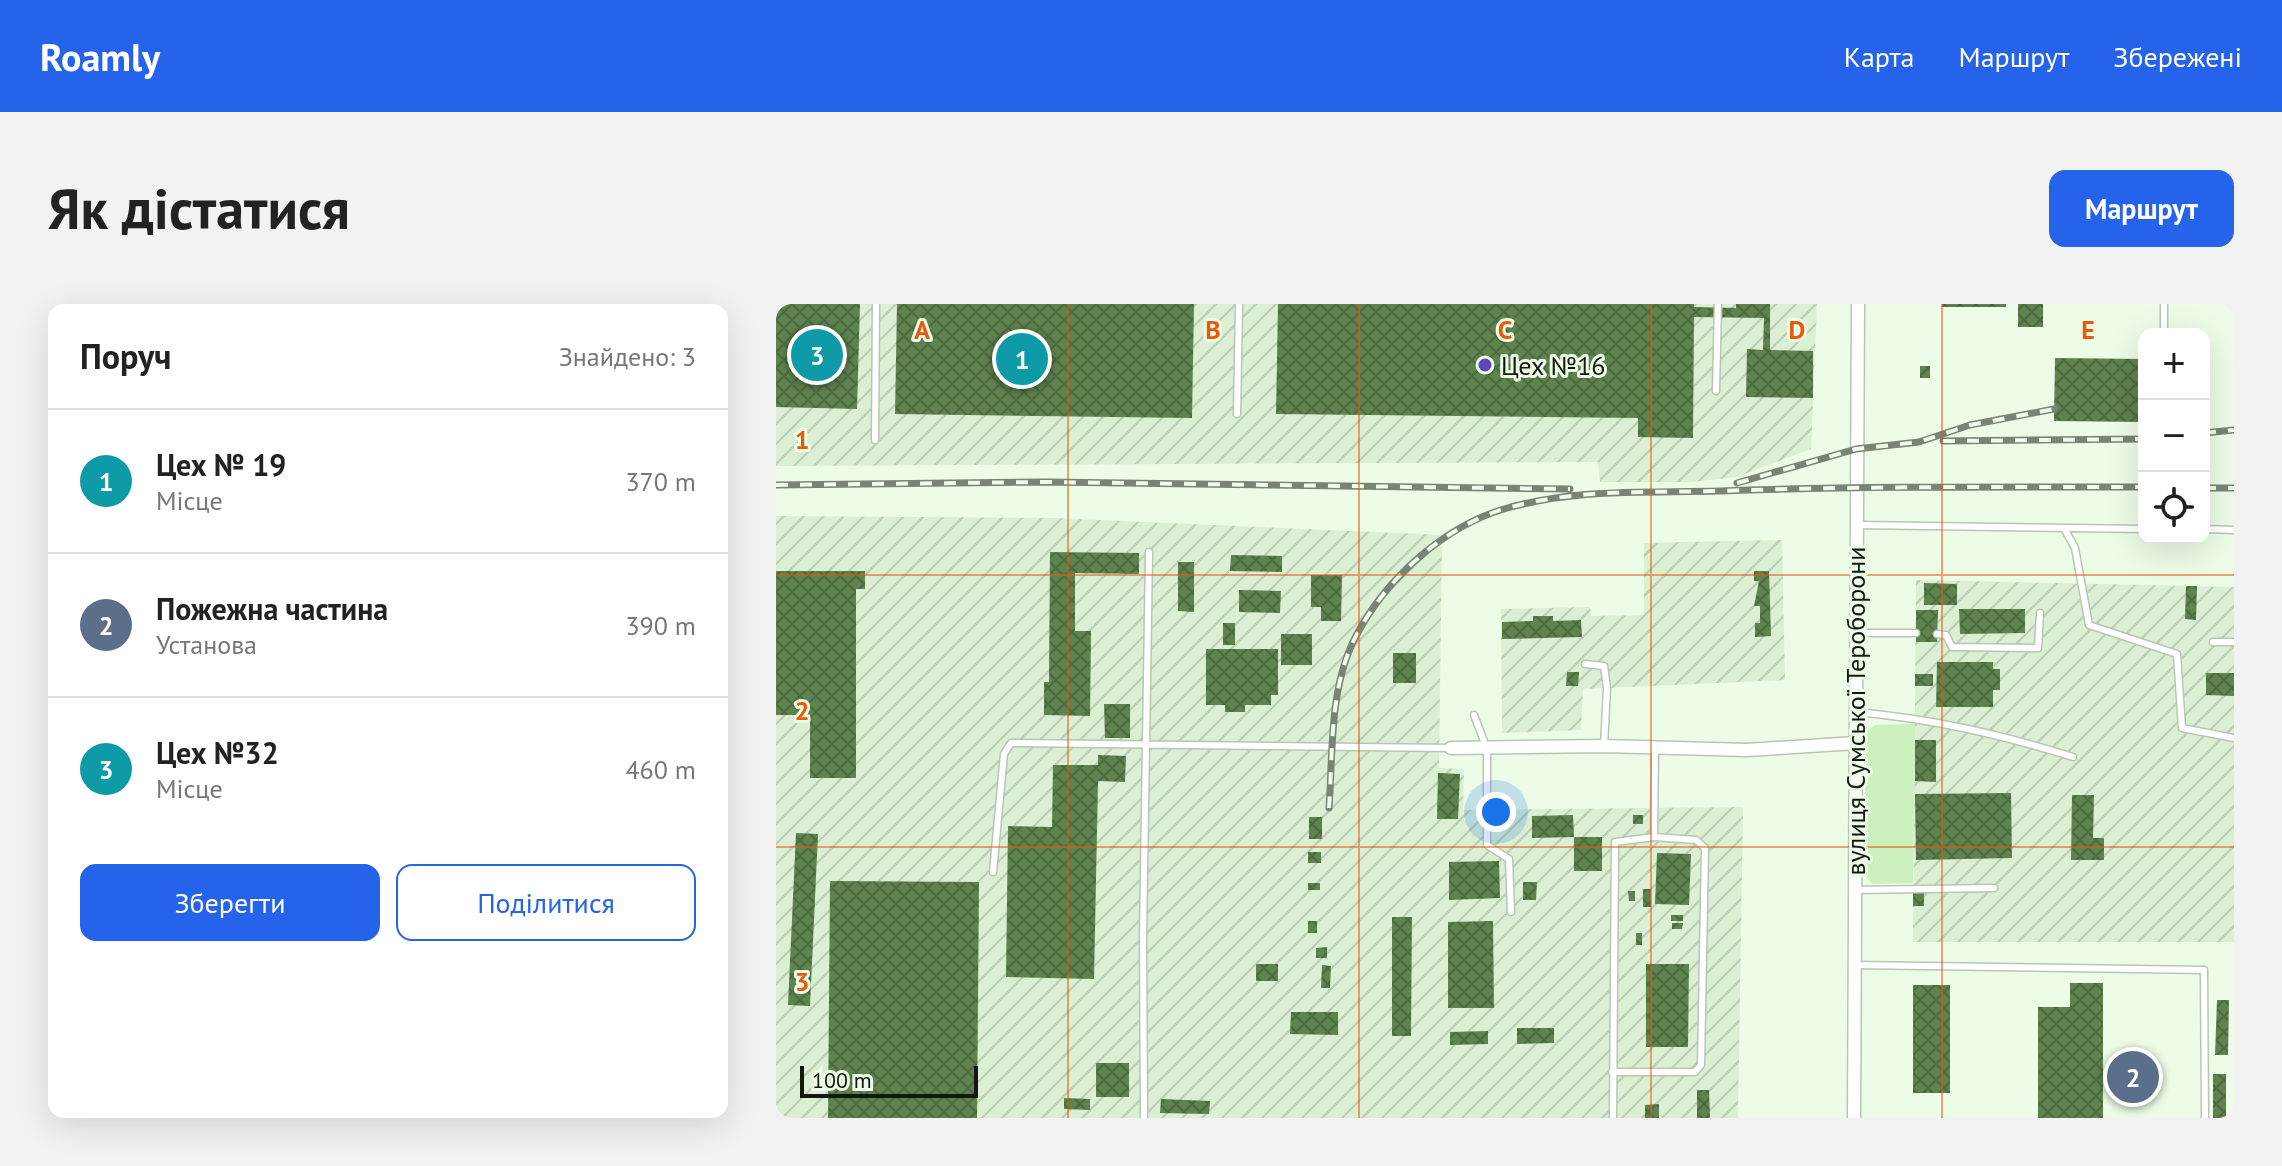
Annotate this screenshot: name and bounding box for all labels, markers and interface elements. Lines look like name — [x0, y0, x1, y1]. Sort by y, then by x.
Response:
text: Roamly — [40, 32, 160, 81]
text: Карта — [1844, 38, 1915, 75]
text: Маршрут — [1959, 38, 2069, 75]
text: Збережені — [2113, 38, 2242, 75]
button: Маршрут — [2049, 170, 2234, 247]
text: Як дістатися — [48, 172, 350, 244]
text: A — [914, 313, 930, 346]
text: B — [1205, 313, 1221, 346]
text: C — [1498, 313, 1512, 346]
text: D — [1789, 313, 1805, 346]
text: E — [2081, 313, 2095, 346]
pin: 3 — [791, 325, 843, 385]
map controls — [2138, 328, 2210, 544]
button: + — [2138, 328, 2210, 400]
pin: 1 — [996, 329, 1048, 389]
text: Поруч — [80, 334, 171, 378]
text: Знайдено: 3 — [559, 340, 696, 373]
place label: Цех №16 — [1501, 349, 1605, 382]
marker: Цех №16 — [1476, 356, 1494, 374]
button: − — [2138, 400, 2210, 472]
text: 1 — [795, 423, 809, 456]
text: Цех № 19 — [156, 445, 286, 484]
text: 1 — [99, 465, 113, 498]
text: 370 m — [625, 465, 696, 498]
button: locate — [2138, 472, 2210, 544]
text: Місце — [156, 484, 223, 517]
street label: вулиця Сумської Тероборони — [1839, 547, 1872, 875]
text: Пожежна частина — [156, 589, 388, 628]
text: 2 — [99, 609, 113, 642]
text: 390 m — [625, 609, 696, 642]
text: Установа — [156, 628, 257, 661]
text: 2 — [795, 694, 809, 727]
text: Цех №32 — [156, 733, 279, 772]
text: 3 — [99, 753, 113, 786]
text: 460 m — [625, 753, 696, 786]
text: Місце — [156, 772, 223, 805]
your location — [1476, 792, 1516, 832]
button: Зберегти — [80, 864, 380, 941]
button: Поділитися — [396, 864, 696, 941]
text: 3 — [795, 965, 809, 998]
pin: 2 — [2107, 1047, 2159, 1107]
scale bar — [800, 1062, 978, 1098]
text: 100 m — [812, 1066, 872, 1094]

